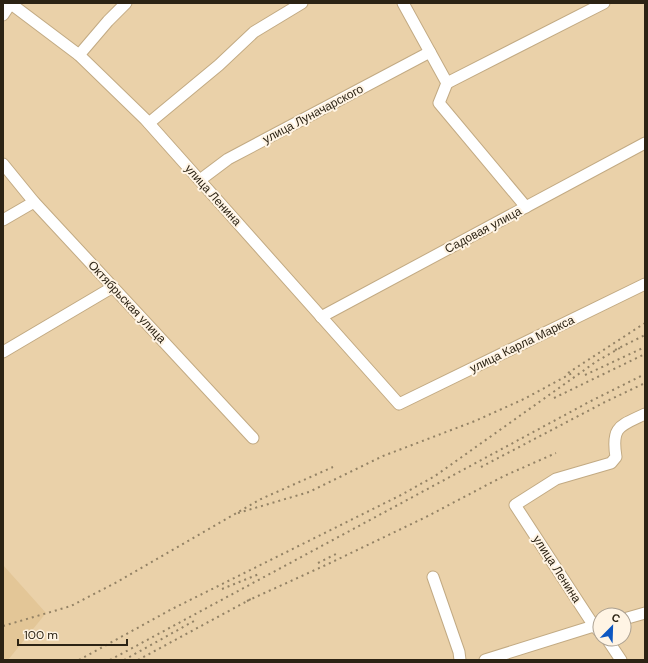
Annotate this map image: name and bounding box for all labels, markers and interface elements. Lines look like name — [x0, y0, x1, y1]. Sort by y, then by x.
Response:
street label: улица Луначарского — [260, 81, 366, 147]
street label: улица Ленина — [181, 161, 245, 229]
street label: Садовая улица — [442, 203, 524, 257]
street label: Октябрьская улица — [85, 257, 170, 347]
street label: улица Карла Маркса — [467, 312, 577, 376]
street label: улица Ленина — [529, 532, 585, 606]
north arrow — [592, 607, 632, 647]
text: С — [610, 610, 622, 626]
scale bar — [18, 621, 127, 647]
text: 100 m — [24, 627, 58, 643]

